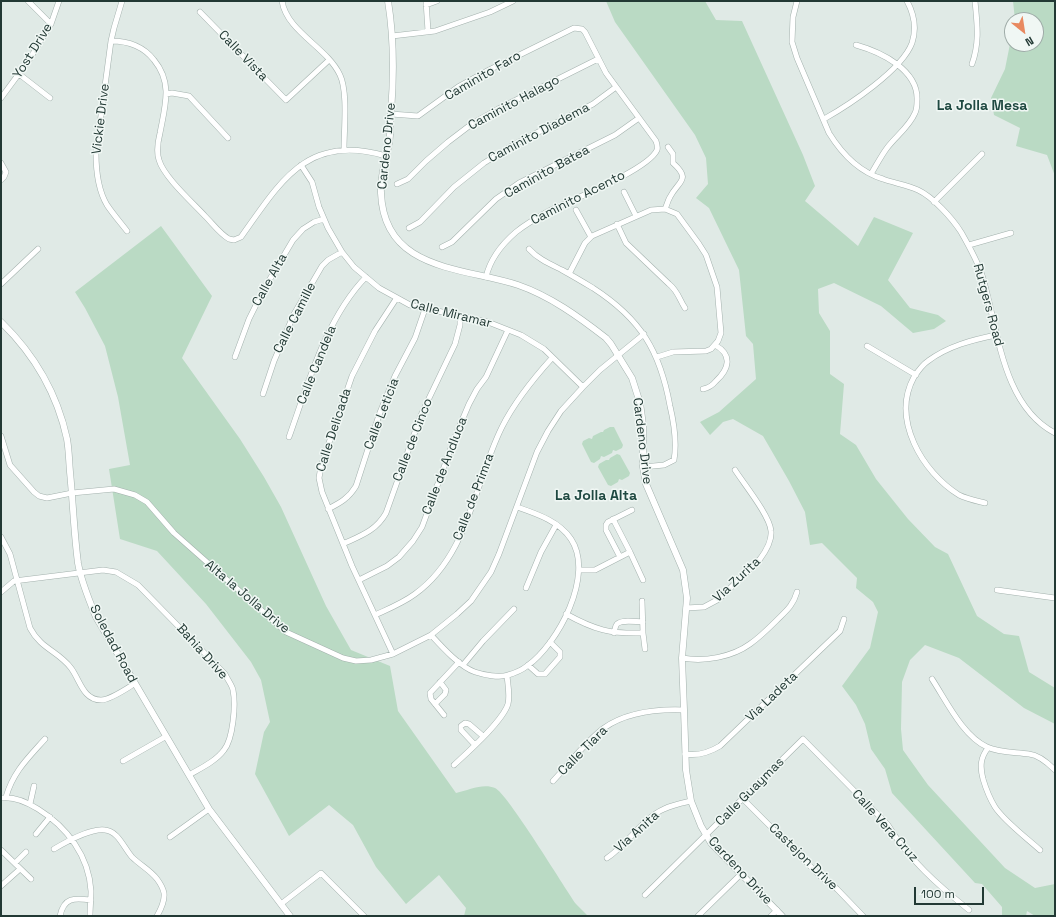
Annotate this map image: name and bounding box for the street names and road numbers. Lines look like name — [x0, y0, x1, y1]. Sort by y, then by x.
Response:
street label: Yost Drive — [10, 21, 56, 81]
street label: Calle Vista — [215, 27, 271, 85]
street label: Caminito Faro — [442, 48, 524, 104]
street label: Caminito Halago — [466, 72, 562, 134]
street label: Vickie Drive — [89, 83, 113, 155]
street label: Caminito Diadema — [486, 100, 592, 166]
street label: Cardeno Drive — [375, 102, 399, 190]
street label: Caminito Batea — [502, 142, 592, 202]
street label: Caminito Acento — [528, 168, 628, 228]
street label: Calle Alta — [249, 251, 291, 309]
street label: Rutgers Road — [969, 262, 1007, 348]
street label: Calle Camille — [270, 280, 320, 356]
street label: Calle Miramar — [409, 296, 493, 332]
street label: Calle Candela — [294, 323, 340, 407]
street label: Calle Leticia — [361, 376, 403, 452]
street label: Calle Delicada — [313, 386, 355, 474]
street label: Calle de Cinco — [390, 396, 436, 484]
street label: Cardeno Drive — [629, 397, 655, 485]
street label: Calle de Andluca — [419, 415, 471, 517]
street label: Calle de Primra — [450, 451, 498, 543]
street label: Via Zurita — [710, 554, 764, 606]
street label: Alta la Jolla Drive — [201, 557, 293, 637]
street label: Soledad Road — [86, 602, 140, 686]
street label: Bahia Drive — [173, 621, 231, 683]
street label: Via Ladeta — [743, 669, 801, 725]
street label: Calle Tiara — [555, 723, 611, 779]
street label: Calle Guaymas — [712, 754, 788, 830]
street label: Calle Vera Cruz — [848, 787, 922, 865]
street label: Via Anita — [611, 808, 663, 856]
street label: Castejon Drive — [765, 820, 841, 894]
street label: Cardeno Drive — [705, 834, 775, 908]

